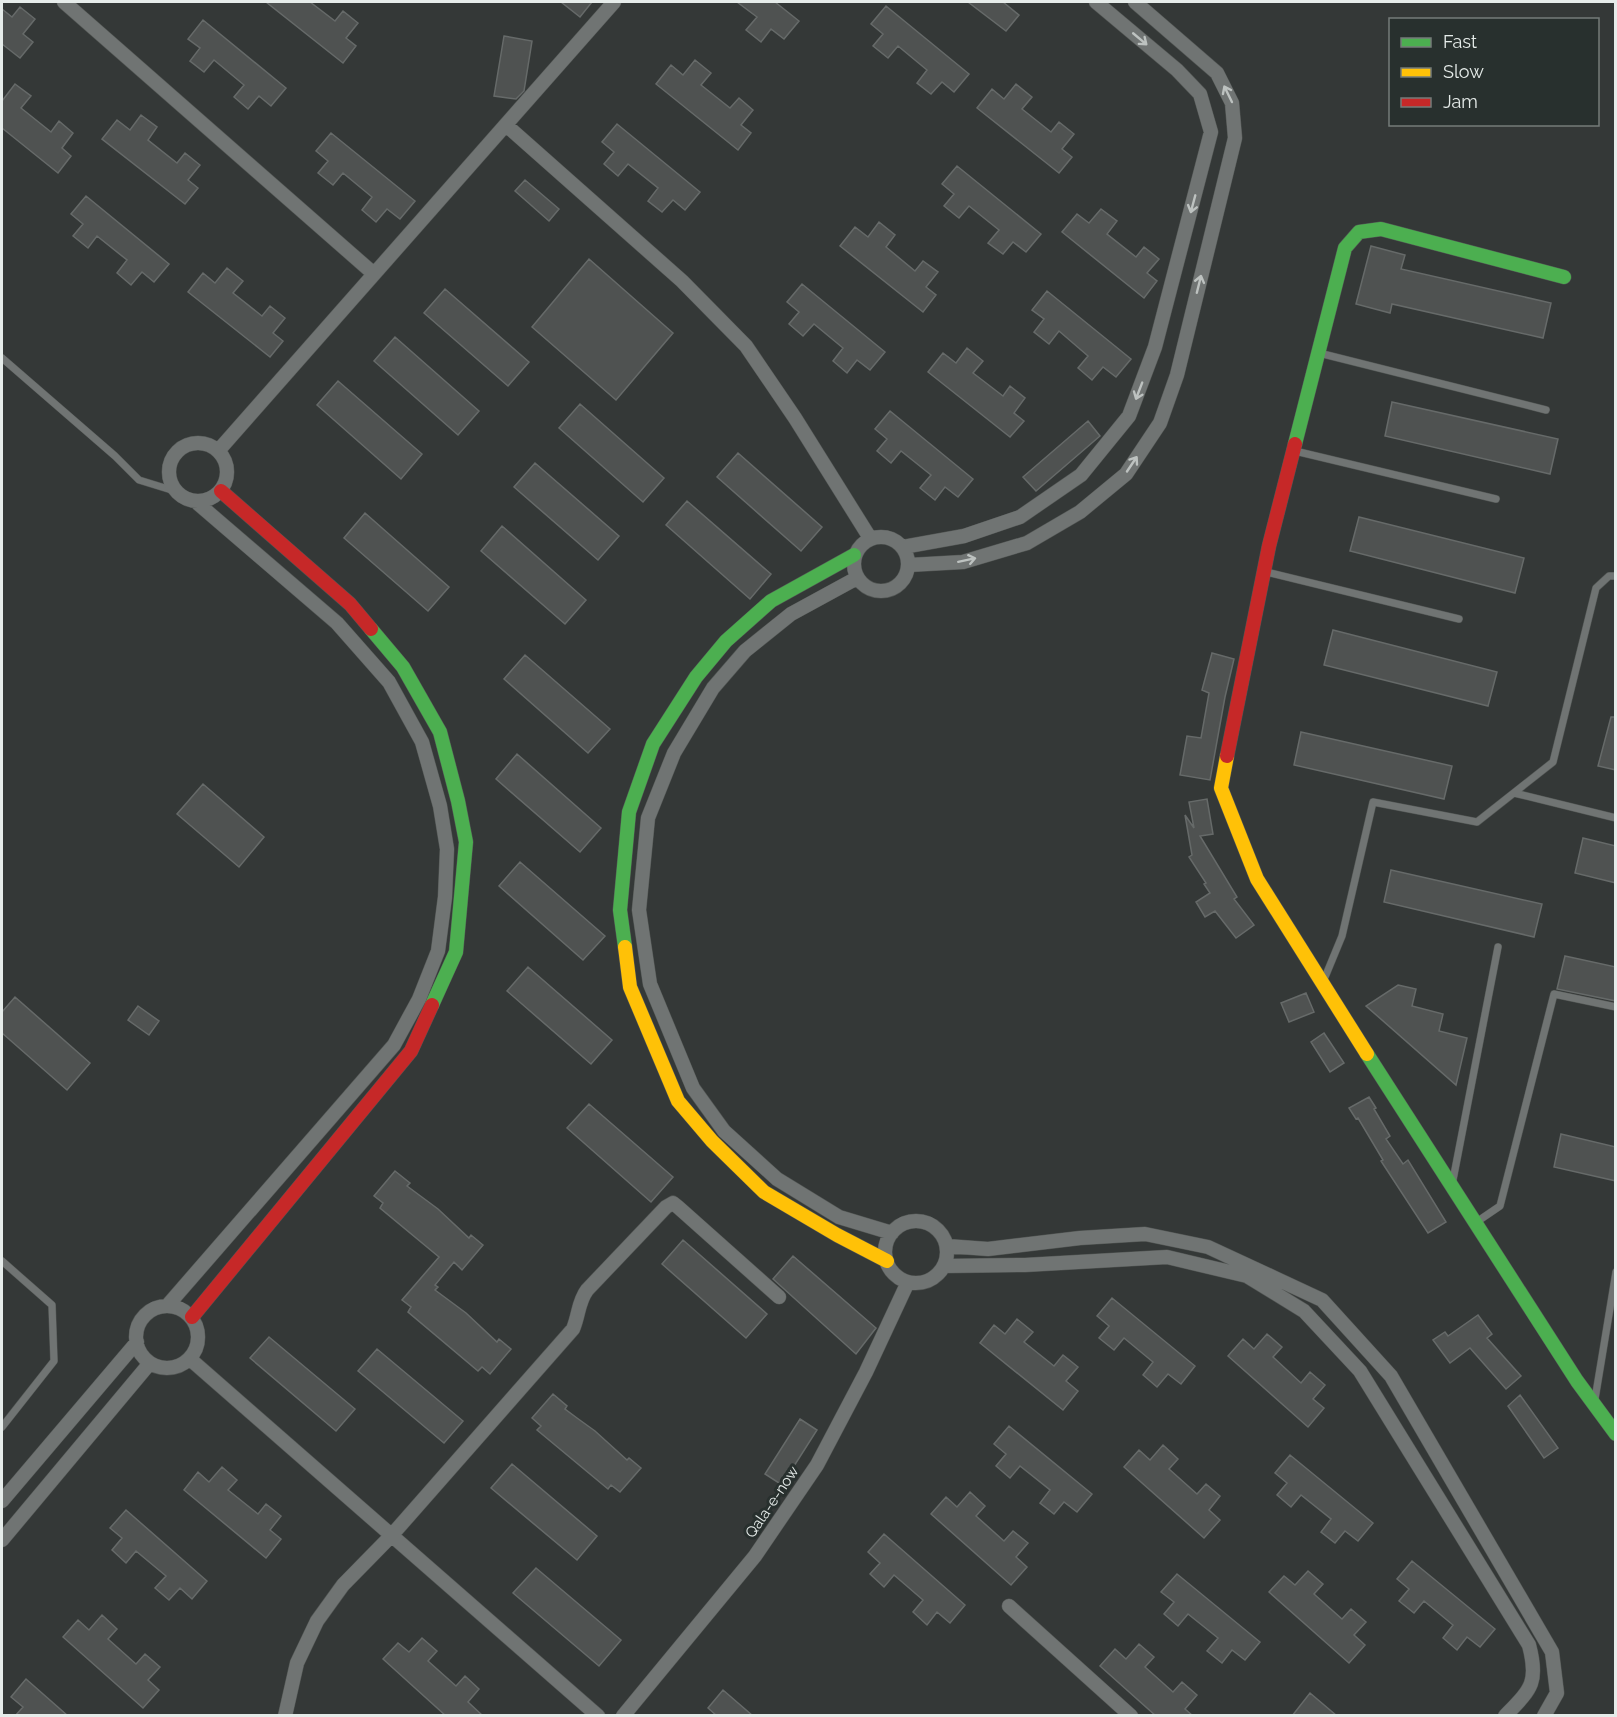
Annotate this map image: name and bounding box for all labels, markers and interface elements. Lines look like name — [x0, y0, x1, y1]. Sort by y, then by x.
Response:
legend — [1389, 18, 1599, 126]
text: Fast — [1443, 31, 1477, 52]
one-way arrow — [1132, 32, 1147, 46]
text: Slow — [1443, 61, 1484, 82]
one-way arrow — [1221, 85, 1233, 103]
text: Jam — [1443, 91, 1478, 112]
one-way arrow — [1186, 194, 1198, 213]
one-way arrow — [1194, 274, 1206, 293]
one-way arrow — [1132, 381, 1143, 400]
one-way arrow — [1126, 457, 1138, 473]
one-way arrow — [957, 553, 976, 565]
street label: Qala-e-now — [741, 1463, 803, 1541]

